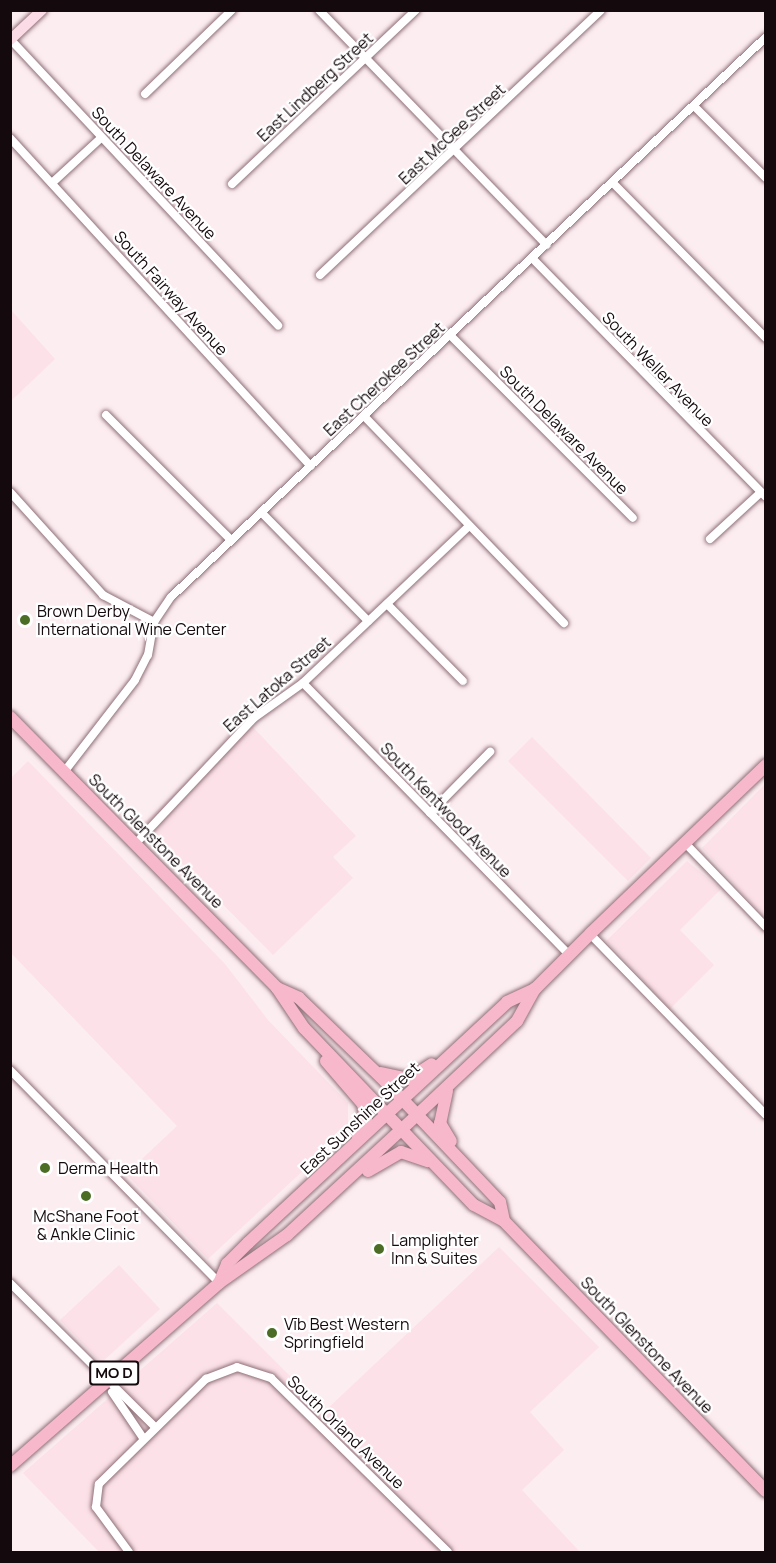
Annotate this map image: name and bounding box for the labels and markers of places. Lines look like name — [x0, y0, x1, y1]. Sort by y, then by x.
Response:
place label: Brown Derby International Wine Center — [37, 601, 226, 639]
marker: Brown Derby International Wine Center — [18, 613, 32, 627]
place label: Derma Health — [58, 1158, 158, 1178]
marker: Derma Health — [36, 1159, 54, 1177]
marker: McShane Foot & Ankle Clinic — [77, 1187, 95, 1205]
place label: McShane Foot & Ankle Clinic — [33, 1206, 139, 1244]
place label: Lamplighter Inn & Suites — [391, 1230, 479, 1268]
marker: Lamplighter Inn & Suites — [372, 1242, 386, 1256]
place label: Vīb Best Western Springfield — [284, 1314, 409, 1352]
marker: Vīb Best Western Springfield — [265, 1326, 279, 1340]

